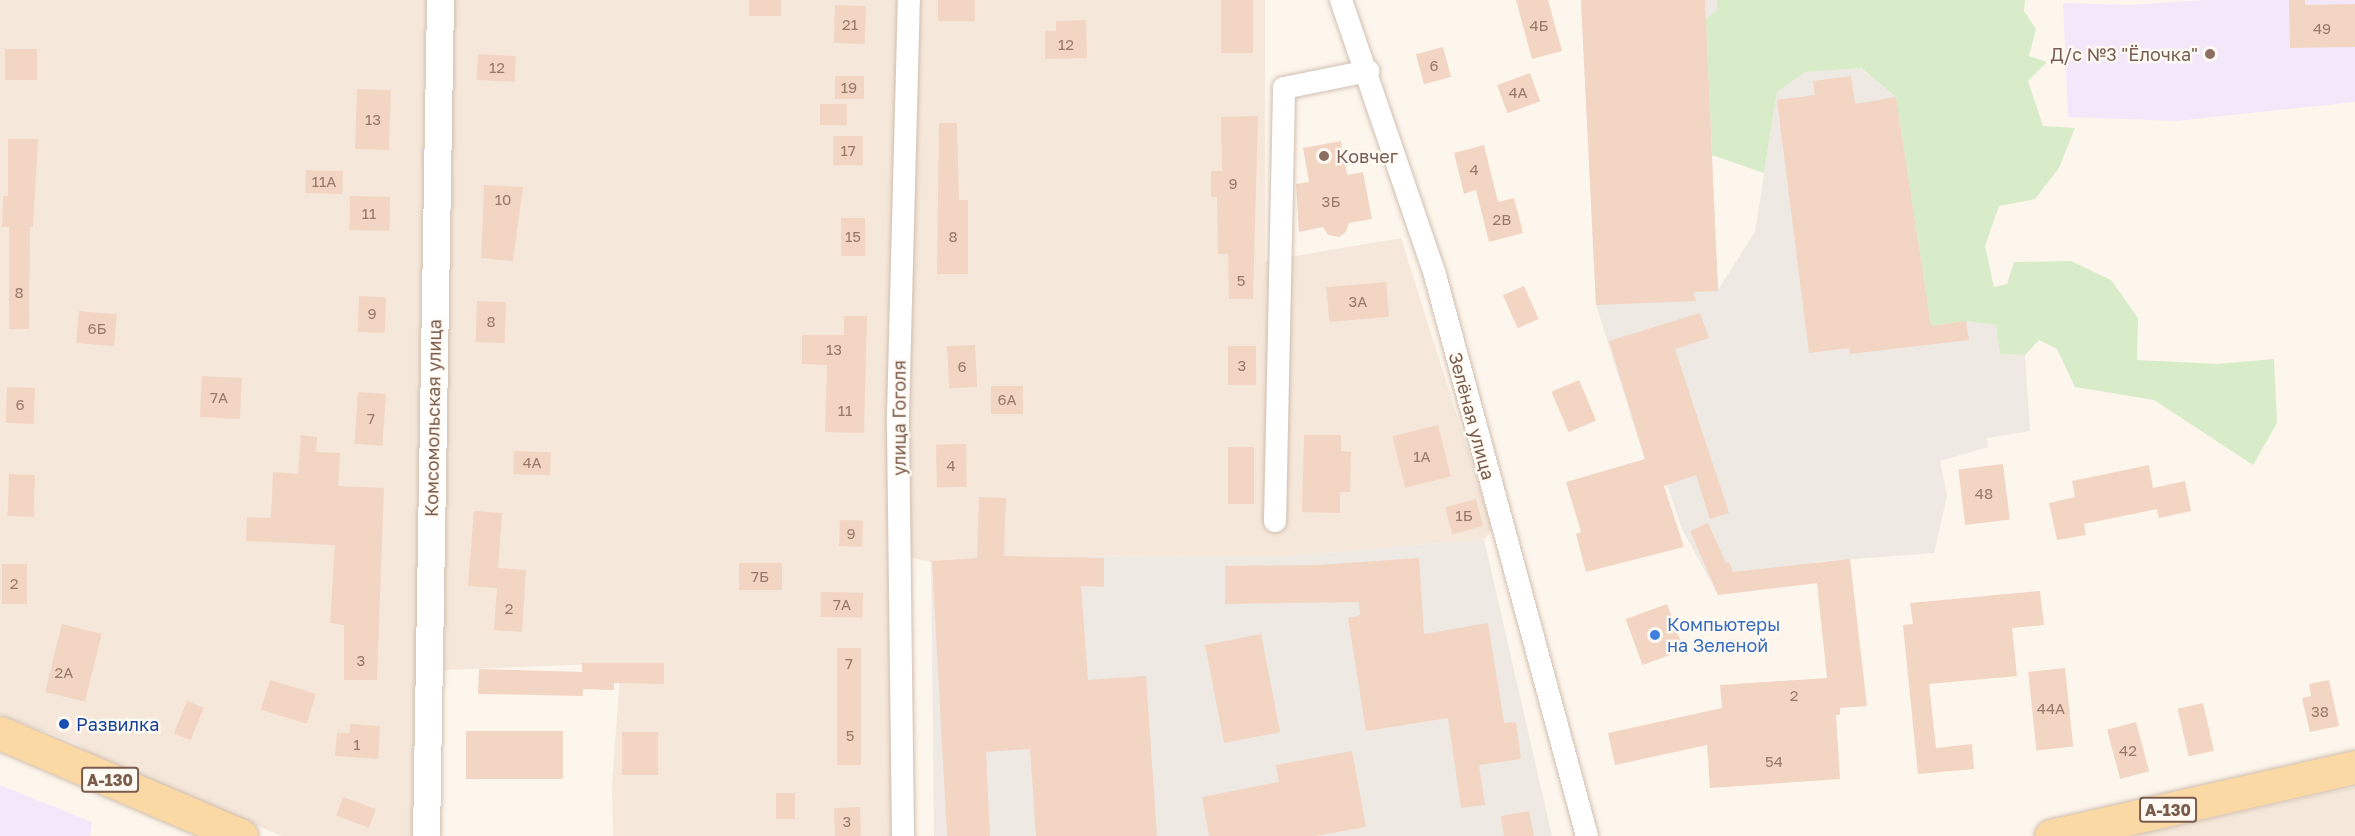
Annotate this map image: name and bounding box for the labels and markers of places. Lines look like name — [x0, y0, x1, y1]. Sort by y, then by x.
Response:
place label: Д/с №3 "Ёлочка" — [2050, 43, 2198, 65]
marker: Д/с №3 "Ёлочка" — [2203, 47, 2217, 61]
place label: Ковчег — [1336, 145, 1398, 167]
marker: Ковчег — [1317, 149, 1331, 163]
place label: Компьютеры на Зеленой — [1667, 614, 1780, 656]
marker: Компьютеры на Зеленой — [1648, 628, 1662, 642]
place label: Развилка — [76, 713, 159, 735]
marker: Развилка — [57, 717, 71, 731]

